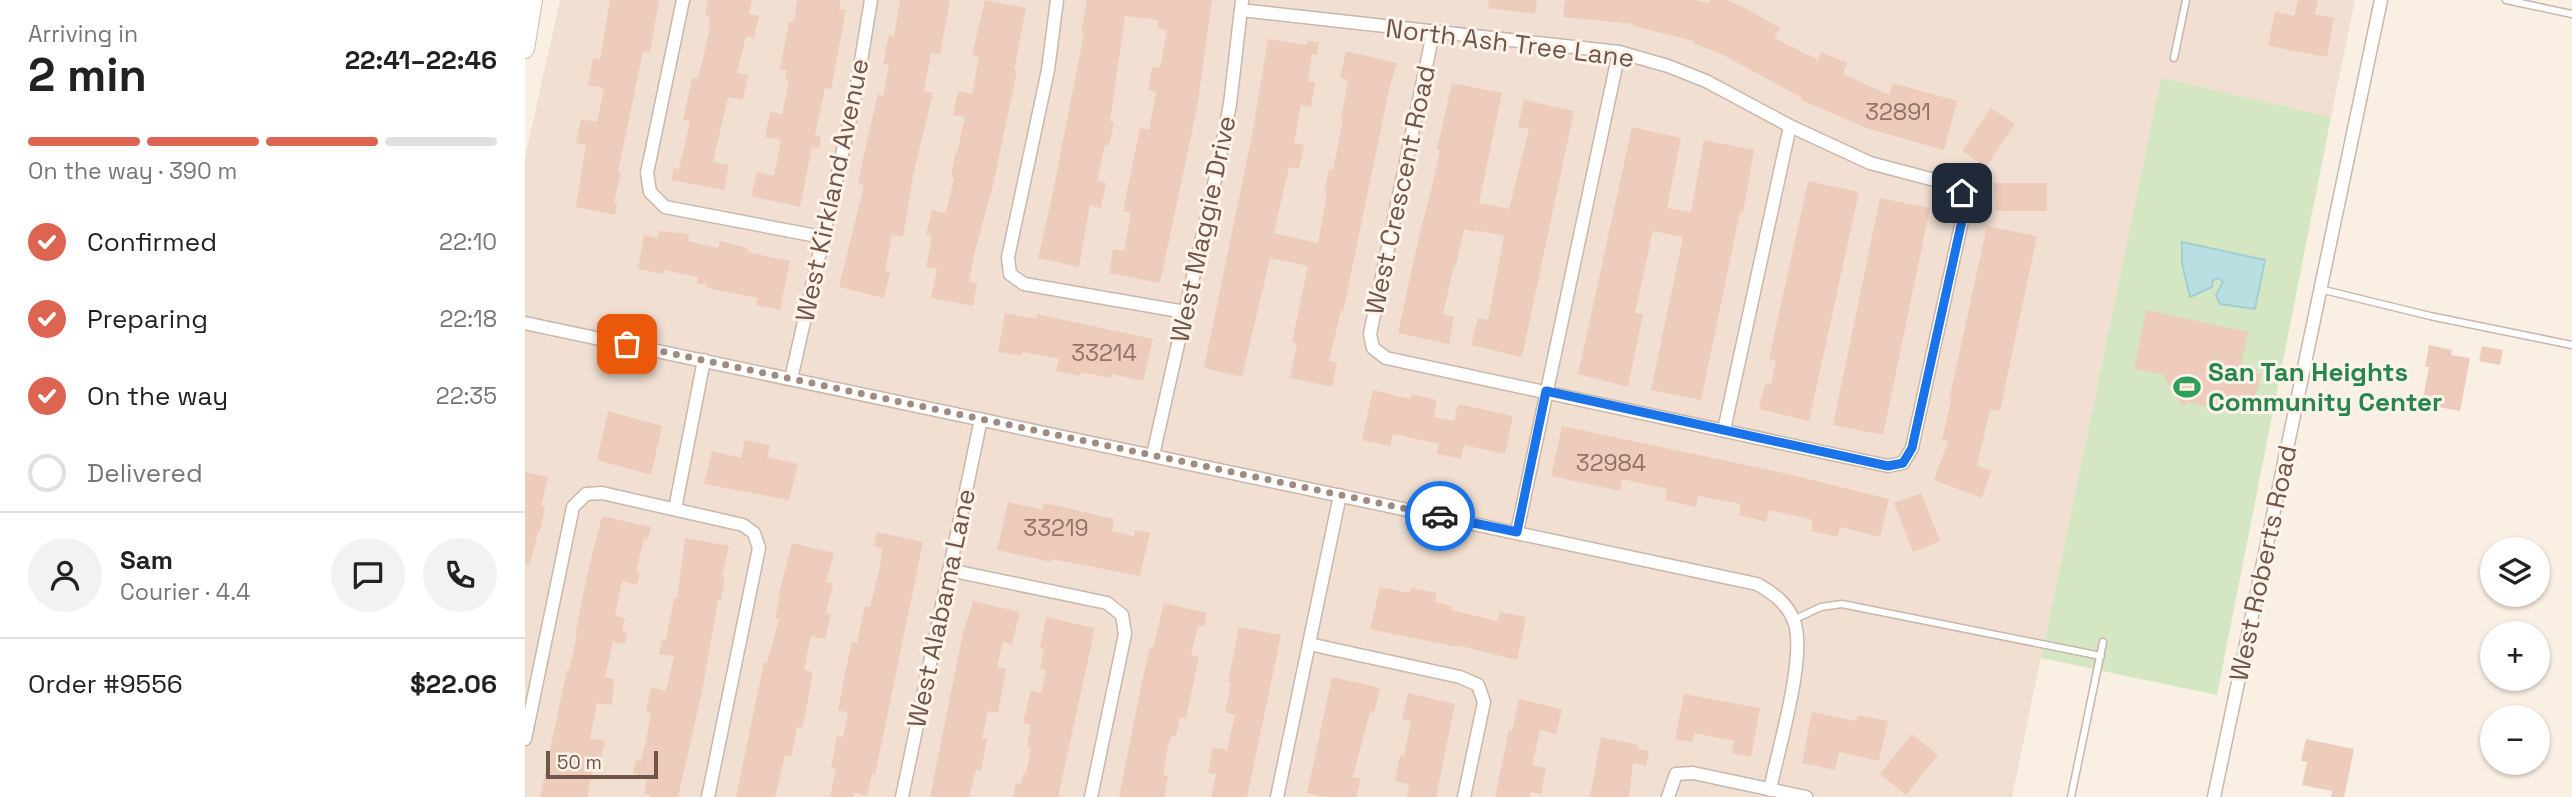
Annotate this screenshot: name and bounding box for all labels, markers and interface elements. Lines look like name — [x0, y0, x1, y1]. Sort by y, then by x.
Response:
street label: North Ash Tree Lane — [1384, 11, 1636, 75]
text: Arriving in — [28, 19, 138, 49]
text: 22:41–22:46 — [345, 43, 497, 77]
text: 2 min — [28, 46, 147, 104]
street label: West Kirkland Avenue — [788, 55, 876, 325]
street label: West Crescent Road — [1357, 62, 1443, 318]
house number: 32891 — [1865, 97, 1931, 127]
street label: West Maggie Drive — [1162, 112, 1244, 346]
text: On the way · 390 m — [28, 156, 237, 186]
pin — [1932, 163, 1992, 223]
icon: home — [1943, 174, 1981, 212]
icon: check — [28, 223, 66, 261]
text: Confirmed — [87, 225, 217, 259]
text: 22:10 — [439, 227, 497, 257]
icon: check — [28, 300, 66, 338]
text: Preparing — [87, 302, 208, 336]
text: 22:18 — [440, 304, 497, 334]
pin — [597, 314, 657, 374]
icon: bag — [608, 325, 646, 363]
house number: 33214 — [1071, 338, 1137, 368]
place label: San Tan Heights Community Center — [2208, 355, 2442, 419]
sports icon: San Tan Heights Community Center — [2172, 372, 2202, 402]
icon: check — [28, 377, 66, 415]
text: On the way — [87, 379, 228, 413]
text: 22:35 — [436, 381, 497, 411]
street label: West Roberts Road — [2221, 442, 2305, 684]
house number: 32984 — [1576, 448, 1646, 478]
text: Delivered — [87, 456, 203, 490]
courier — [1405, 481, 1475, 551]
street label: West Alabama Lane — [899, 485, 983, 731]
icon: car — [1421, 497, 1459, 535]
house number: 33219 — [1023, 513, 1089, 543]
map controls — [2480, 537, 2550, 775]
button: layers — [2480, 537, 2550, 607]
button: person — [28, 538, 102, 612]
button: chat — [331, 538, 405, 612]
button: phone — [423, 538, 497, 612]
text: Sam — [120, 543, 173, 577]
text: Courier · 4.4 — [120, 577, 250, 607]
button: + — [2480, 621, 2550, 691]
text: Order #9556 — [28, 667, 183, 701]
text: $22.06 — [410, 667, 497, 701]
button: − — [2480, 705, 2550, 775]
scale bar — [546, 748, 658, 780]
text: 50 m — [557, 750, 602, 775]

